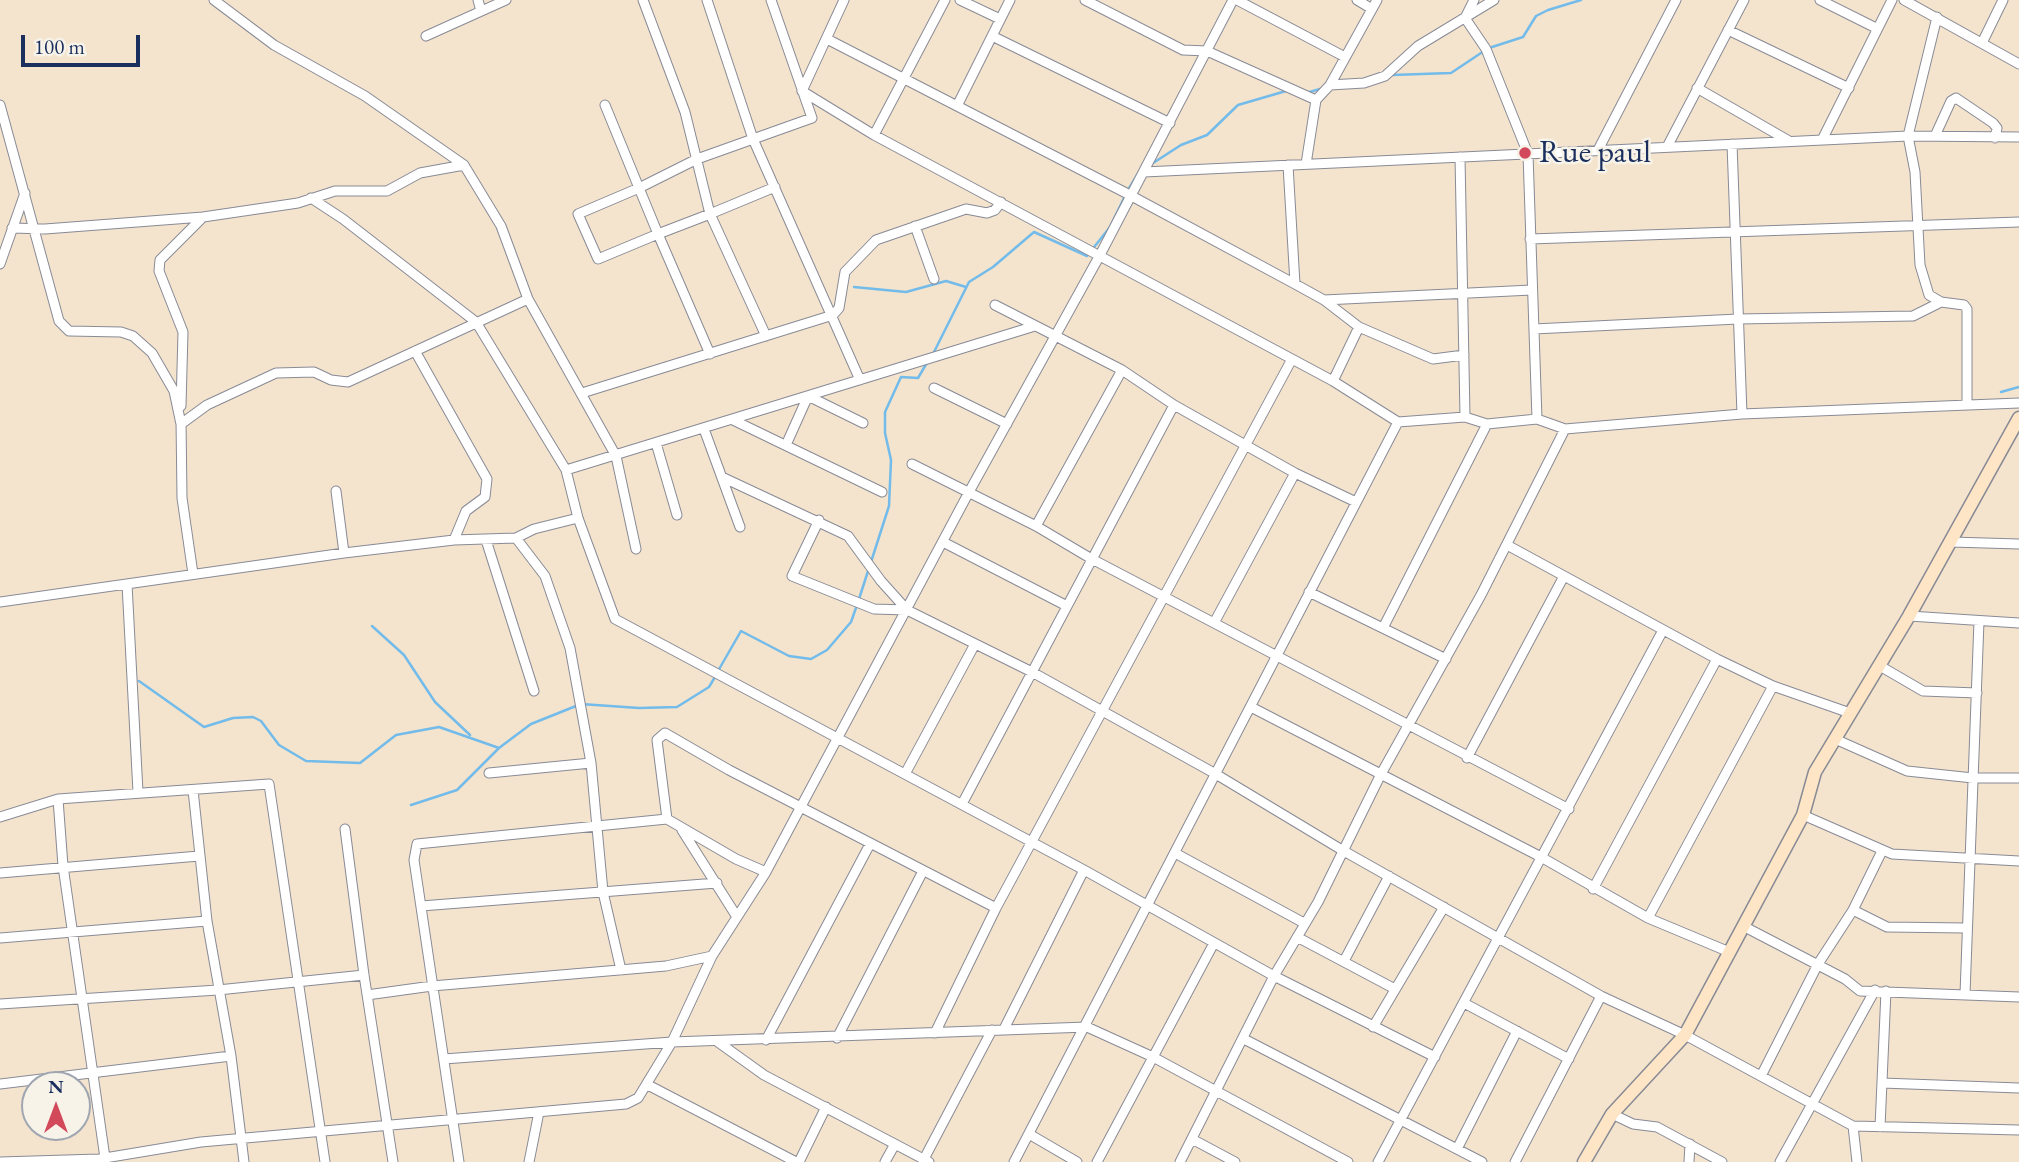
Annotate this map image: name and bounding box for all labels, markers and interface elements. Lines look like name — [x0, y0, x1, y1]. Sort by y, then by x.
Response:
scale bar — [24, 21, 144, 65]
text: 100 m — [34, 33, 85, 60]
place label: Rue paul — [1539, 134, 1651, 172]
marker: Rue paul — [1517, 145, 1533, 161]
north arrow — [21, 1071, 91, 1141]
text: N — [48, 1074, 64, 1099]

